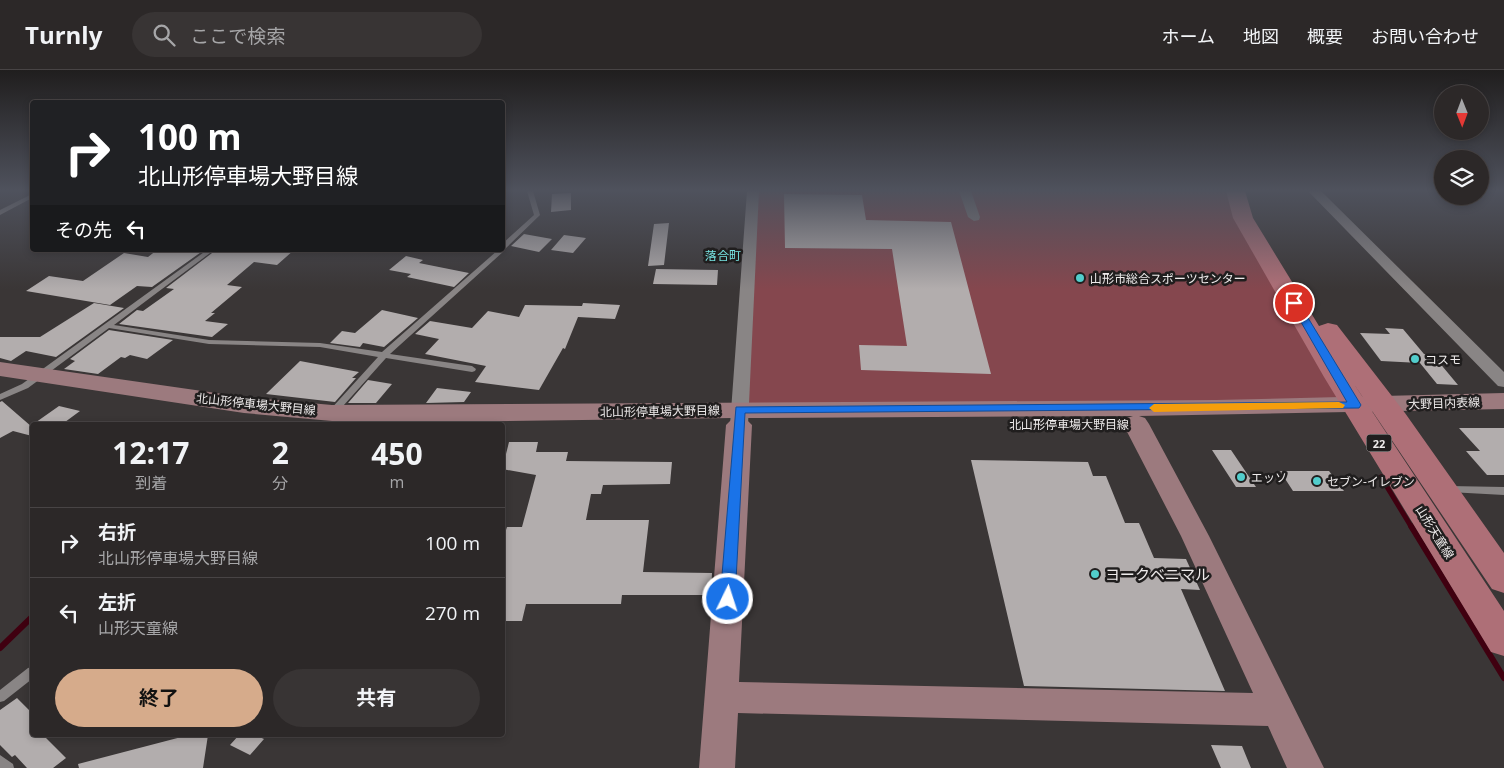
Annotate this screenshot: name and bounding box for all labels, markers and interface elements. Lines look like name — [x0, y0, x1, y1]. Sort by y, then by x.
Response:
search box — [132, 12, 482, 57]
text: Turnly — [25, 18, 102, 51]
icon: search — [150, 21, 178, 49]
text: ここで検索 — [190, 23, 285, 49]
text: ホーム — [1162, 24, 1215, 48]
text: 地図 — [1243, 24, 1279, 48]
text: 概要 — [1307, 24, 1343, 48]
text: お問い合わせ — [1371, 24, 1479, 48]
north arrow — [1434, 85, 1489, 140]
map controls — [1434, 85, 1489, 205]
text: 100 m — [138, 113, 242, 160]
icon: right — [55, 120, 120, 185]
button: layers — [1434, 150, 1489, 205]
text: 北山形停車場大野目線 — [138, 160, 358, 190]
icon: left — [122, 215, 150, 243]
text: その先 — [55, 217, 112, 243]
district label: 落合町 — [705, 247, 741, 264]
place label: 山形市総合スポーツセンター — [1090, 270, 1246, 287]
marker: 山形市総合スポーツセンター — [1074, 272, 1086, 284]
pin — [1273, 282, 1315, 324]
icon: arrive — [1280, 289, 1308, 317]
place label: コスモ — [1425, 351, 1461, 368]
marker: コスモ — [1409, 353, 1421, 365]
street label: 北山形停車場大野目線 — [195, 389, 317, 419]
street label: 大野目内表線 — [1408, 393, 1480, 413]
street label: 北山形停車場大野目線 — [600, 401, 720, 421]
street label: 北山形停車場大野目線 — [1009, 416, 1129, 433]
text: 12:17 — [112, 432, 189, 473]
text: 2 — [272, 432, 289, 473]
text: 450 — [371, 433, 423, 474]
road number: 22 — [1366, 434, 1392, 452]
place label: エッソ — [1251, 469, 1287, 486]
text: m — [390, 471, 404, 493]
marker: エッソ — [1235, 471, 1247, 483]
text: 到着 — [135, 472, 167, 494]
text: 分 — [272, 472, 288, 494]
place label: セブン-イレブン — [1327, 473, 1415, 490]
marker: セブン-イレブン — [1311, 475, 1323, 487]
street label: 山形天童線 — [1412, 502, 1458, 562]
text: 右折 — [98, 519, 136, 545]
icon: right — [55, 529, 83, 557]
text: 100 m — [425, 530, 480, 556]
text: 北山形停車場大野目線 — [98, 547, 258, 569]
place label: ヨークベニマル — [1105, 564, 1210, 584]
marker: ヨークベニマル — [1089, 568, 1101, 580]
position arrow — [701, 572, 753, 624]
text: 左折 — [98, 589, 136, 615]
icon: left — [55, 599, 83, 627]
text: 270 m — [425, 600, 480, 626]
text: 山形天童線 — [98, 617, 178, 639]
button: 終了 — [55, 669, 263, 727]
button: 共有 — [273, 669, 480, 727]

